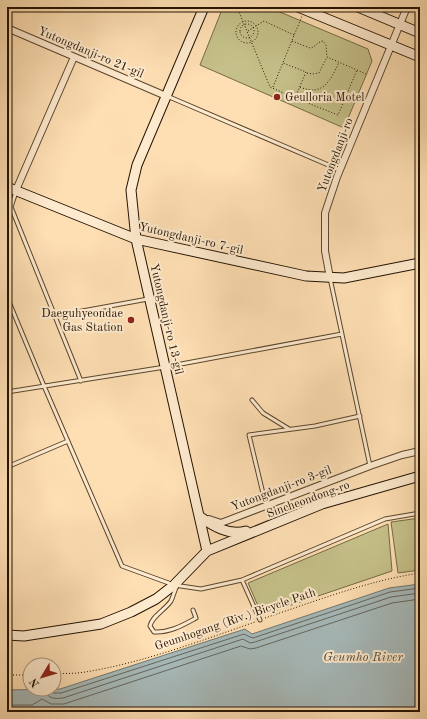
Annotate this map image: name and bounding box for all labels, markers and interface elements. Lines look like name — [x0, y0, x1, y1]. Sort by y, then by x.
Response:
street label: Yutongdanji-ro 21-gil — [36, 25, 145, 81]
marker: Geulloria Motel — [272, 92, 282, 102]
place label: Geulloria Motel — [285, 92, 364, 104]
street label: Yutongdanji-ro — [316, 116, 356, 194]
street label: Yutongdanji-ro 7-gil — [137, 221, 244, 257]
street label: Yutongdanji-ro 13-gil — [147, 263, 185, 376]
place label: Daeguhyeondae Gas Station — [41, 308, 124, 334]
marker: Daeguhyeondae Gas Station — [126, 315, 136, 325]
street label: Yutongdanji-ro 3-gil — [229, 464, 333, 514]
street label: Sincheondong-ro — [265, 479, 351, 521]
street label: Geumhogang (Riv.) Bicycle Path — [153, 586, 318, 653]
water label: Geumho River — [323, 651, 403, 664]
north arrow — [22, 657, 62, 697]
text: N — [28, 675, 42, 689]

